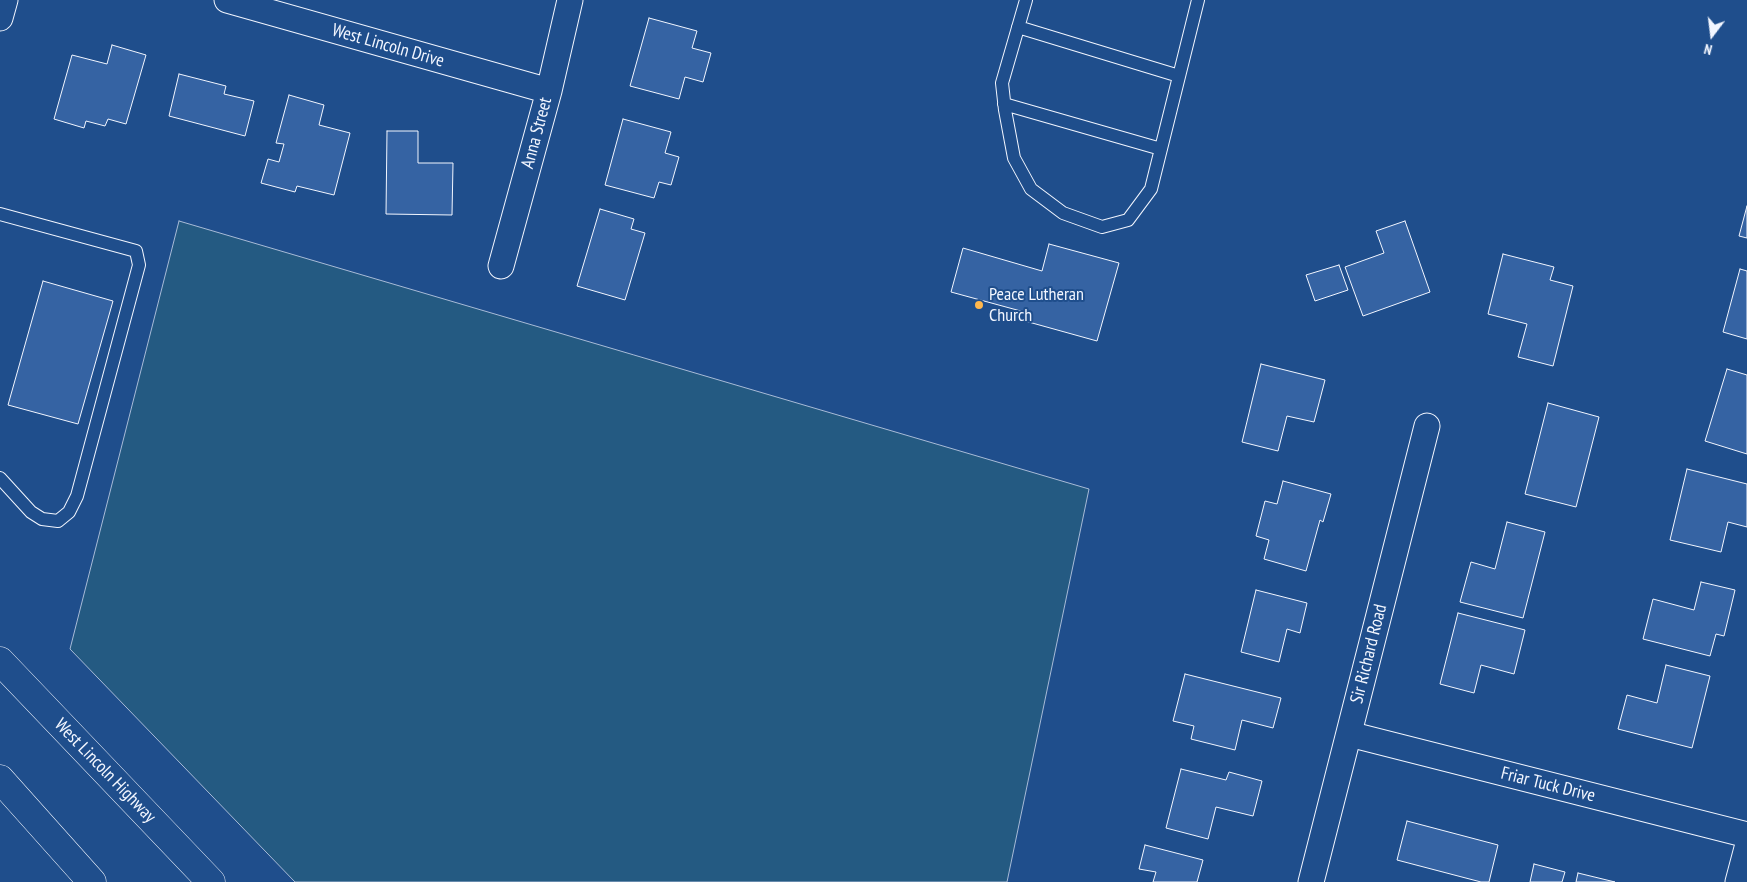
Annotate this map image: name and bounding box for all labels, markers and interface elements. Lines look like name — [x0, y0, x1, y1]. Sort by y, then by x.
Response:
north arrow — [1687, 10, 1737, 60]
street label: West Lincoln Drive — [330, 20, 446, 72]
text: N — [1702, 40, 1714, 59]
street label: Anna Street — [517, 95, 557, 171]
place label: Peace Lutheran Church — [989, 284, 1084, 326]
marker: Peace Lutheran Church — [973, 299, 985, 311]
street label: Sir Richard Road — [1346, 602, 1392, 706]
street label: West Lincoln Highway — [50, 714, 160, 828]
street label: Friar Tuck Drive — [1499, 763, 1597, 807]

